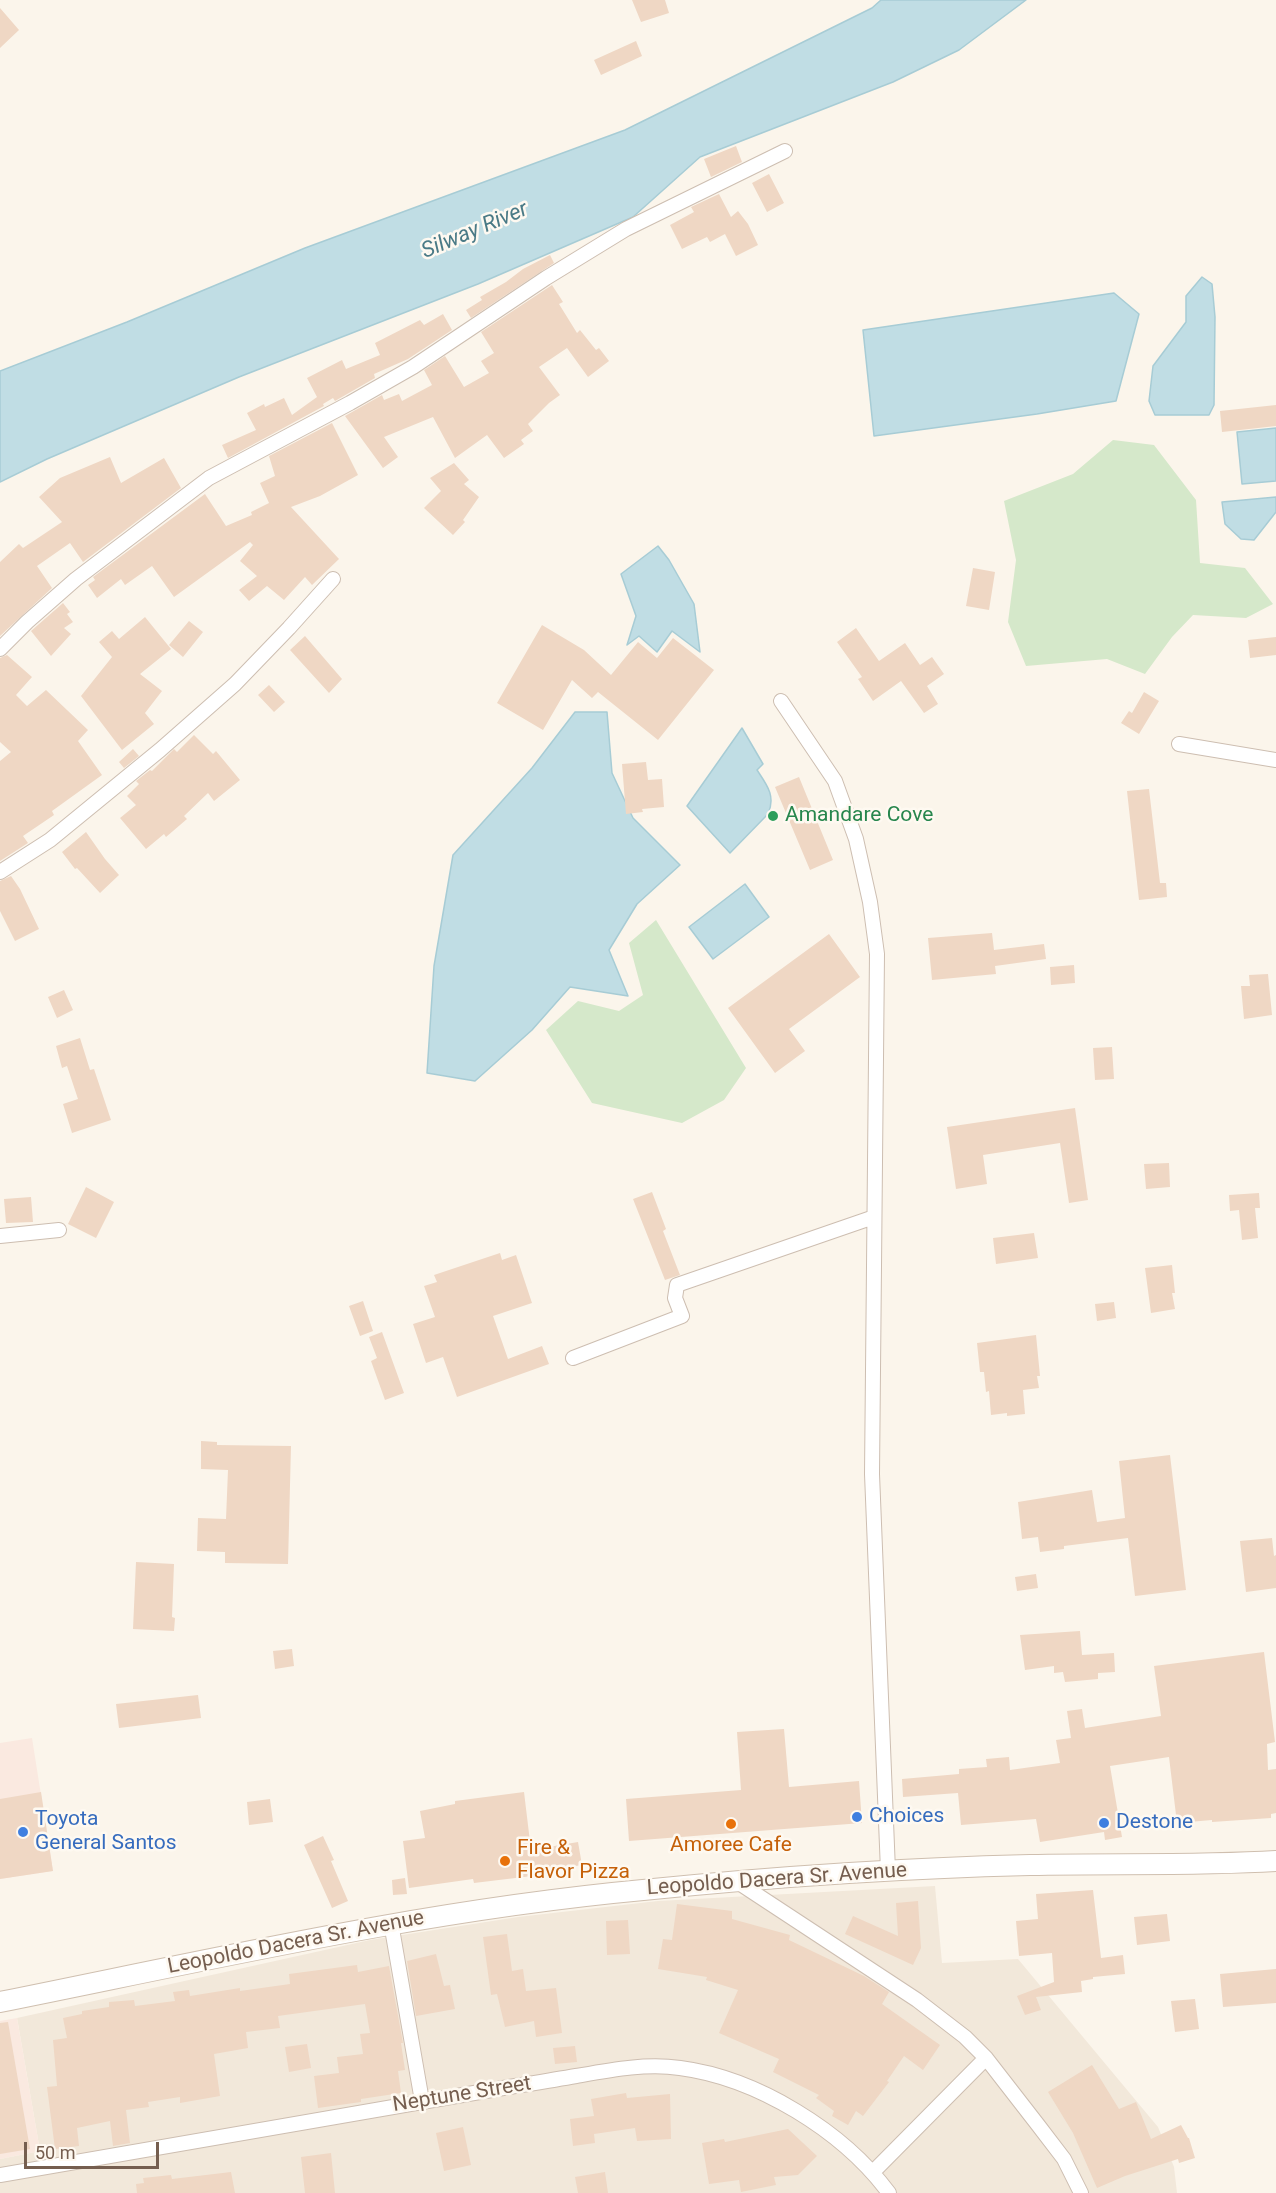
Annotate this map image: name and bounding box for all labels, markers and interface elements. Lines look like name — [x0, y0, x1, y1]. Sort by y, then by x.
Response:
water label: Silway River — [418, 197, 532, 265]
place label: Amandare Cove — [785, 803, 933, 829]
marker: Amandare Cove — [766, 809, 780, 823]
place label: Choices — [869, 1804, 944, 1830]
place label: Toyota General Santos — [35, 1807, 177, 1857]
marker: Choices — [850, 1810, 864, 1824]
place label: Destone — [1116, 1810, 1193, 1836]
marker: Destone — [1097, 1816, 1111, 1830]
marker: Amoree Cafe — [724, 1817, 738, 1831]
marker: Toyota General Santos — [16, 1825, 30, 1839]
place label: Amoree Cafe — [670, 1833, 792, 1859]
place label: Fire & Flavor Pizza — [517, 1836, 630, 1886]
marker: Fire & Flavor Pizza — [498, 1854, 512, 1868]
street label: Leopoldo Dacera Sr. Avenue — [646, 1858, 908, 1902]
street label: Leopoldo Dacera Sr. Avenue — [166, 1906, 426, 1980]
street label: Neptune Street — [391, 2072, 533, 2118]
scale bar — [27, 2130, 162, 2168]
text: 50 m — [35, 2142, 75, 2163]

